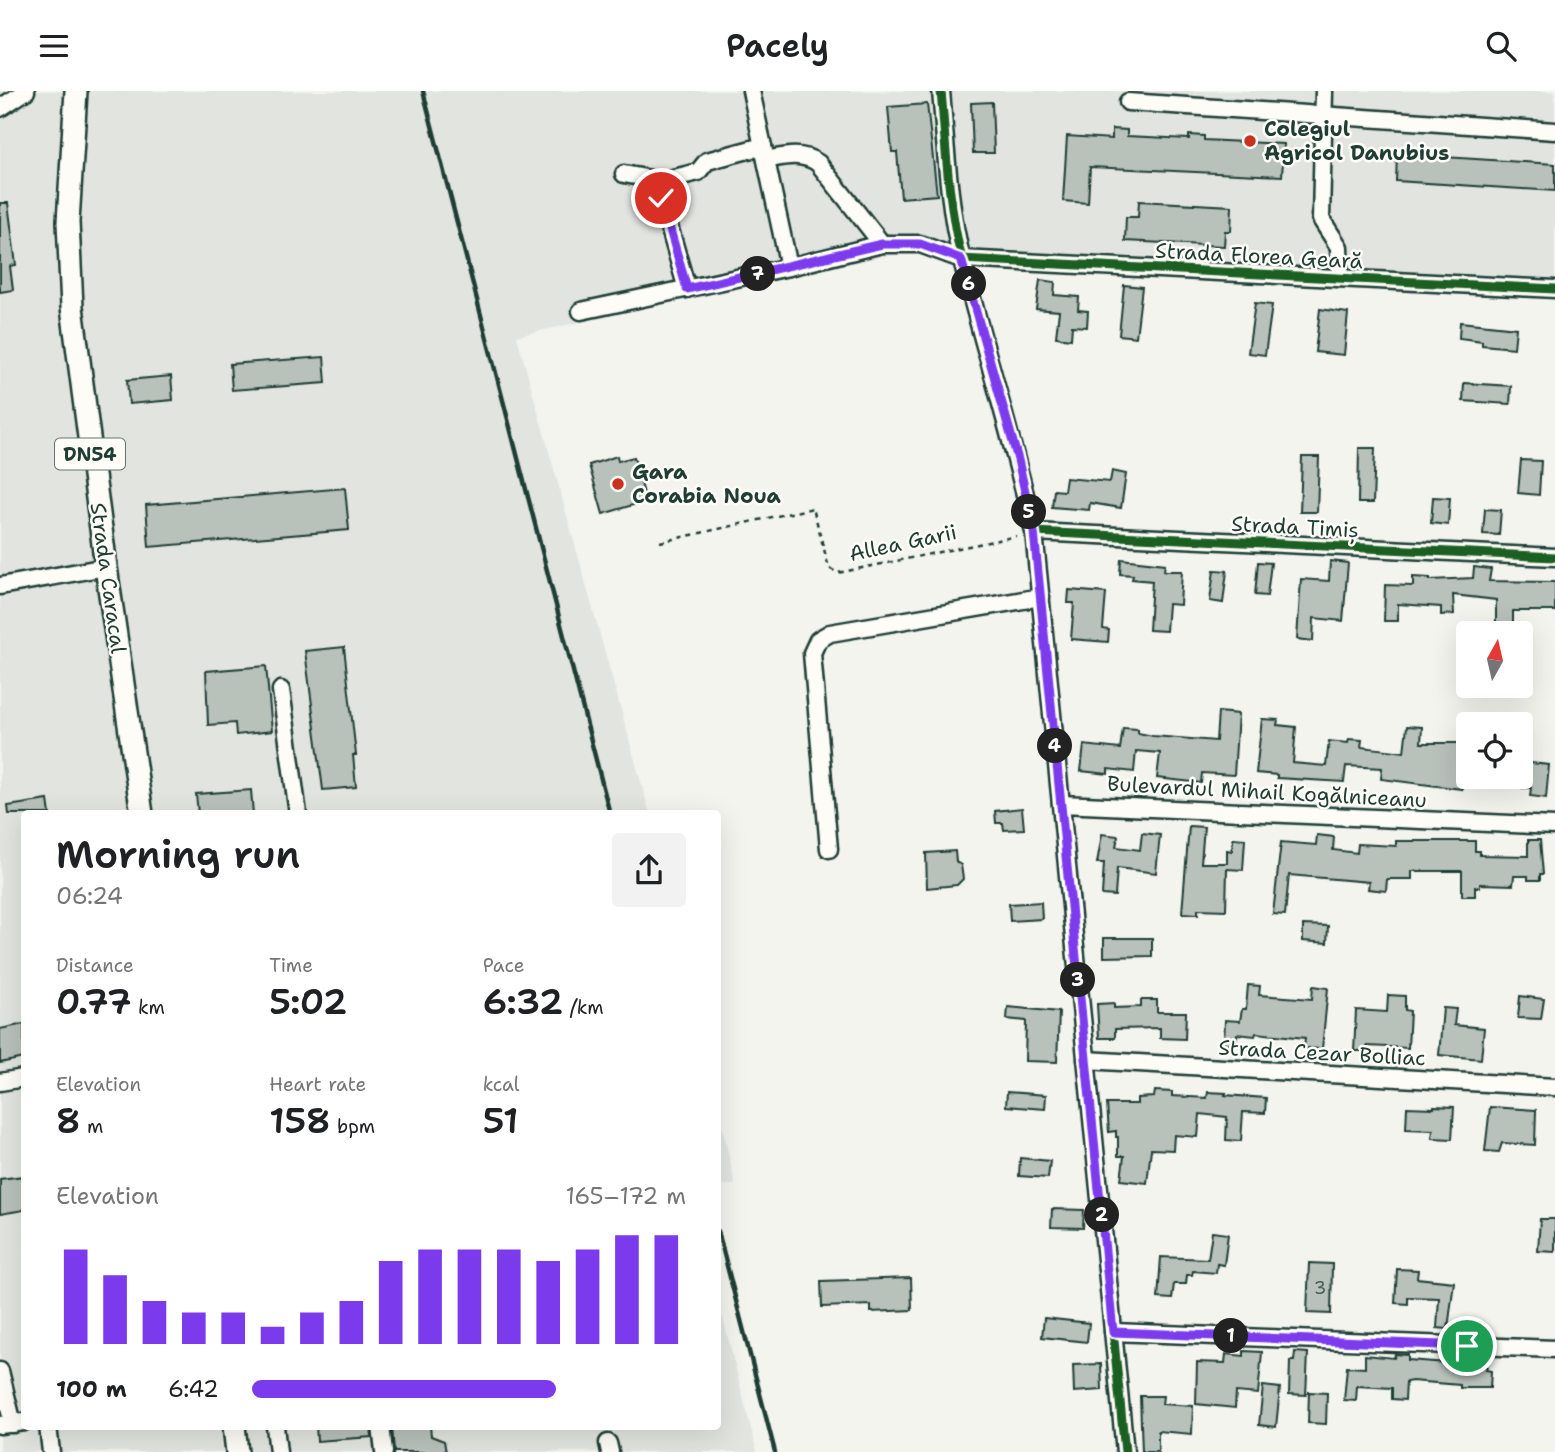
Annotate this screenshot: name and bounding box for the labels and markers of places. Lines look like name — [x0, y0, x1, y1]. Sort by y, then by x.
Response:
place label: Colegiul Agricol Danubius — [1264, 115, 1449, 167]
marker: Colegiul Agricol Danubius — [1242, 133, 1258, 149]
pin — [631, 168, 691, 228]
pin: 7 — [740, 257, 776, 291]
pin: 6 — [951, 267, 986, 301]
place label: Gara Corabia Noua — [632, 458, 782, 510]
marker: Gara Corabia Noua — [610, 476, 626, 492]
pin: 5 — [1012, 495, 1046, 529]
pin: 4 — [1038, 729, 1072, 763]
pin: 3 — [1060, 963, 1096, 997]
pin: 2 — [1084, 1197, 1120, 1233]
pin — [1437, 1316, 1497, 1376]
pin: 1 — [1214, 1319, 1248, 1353]

